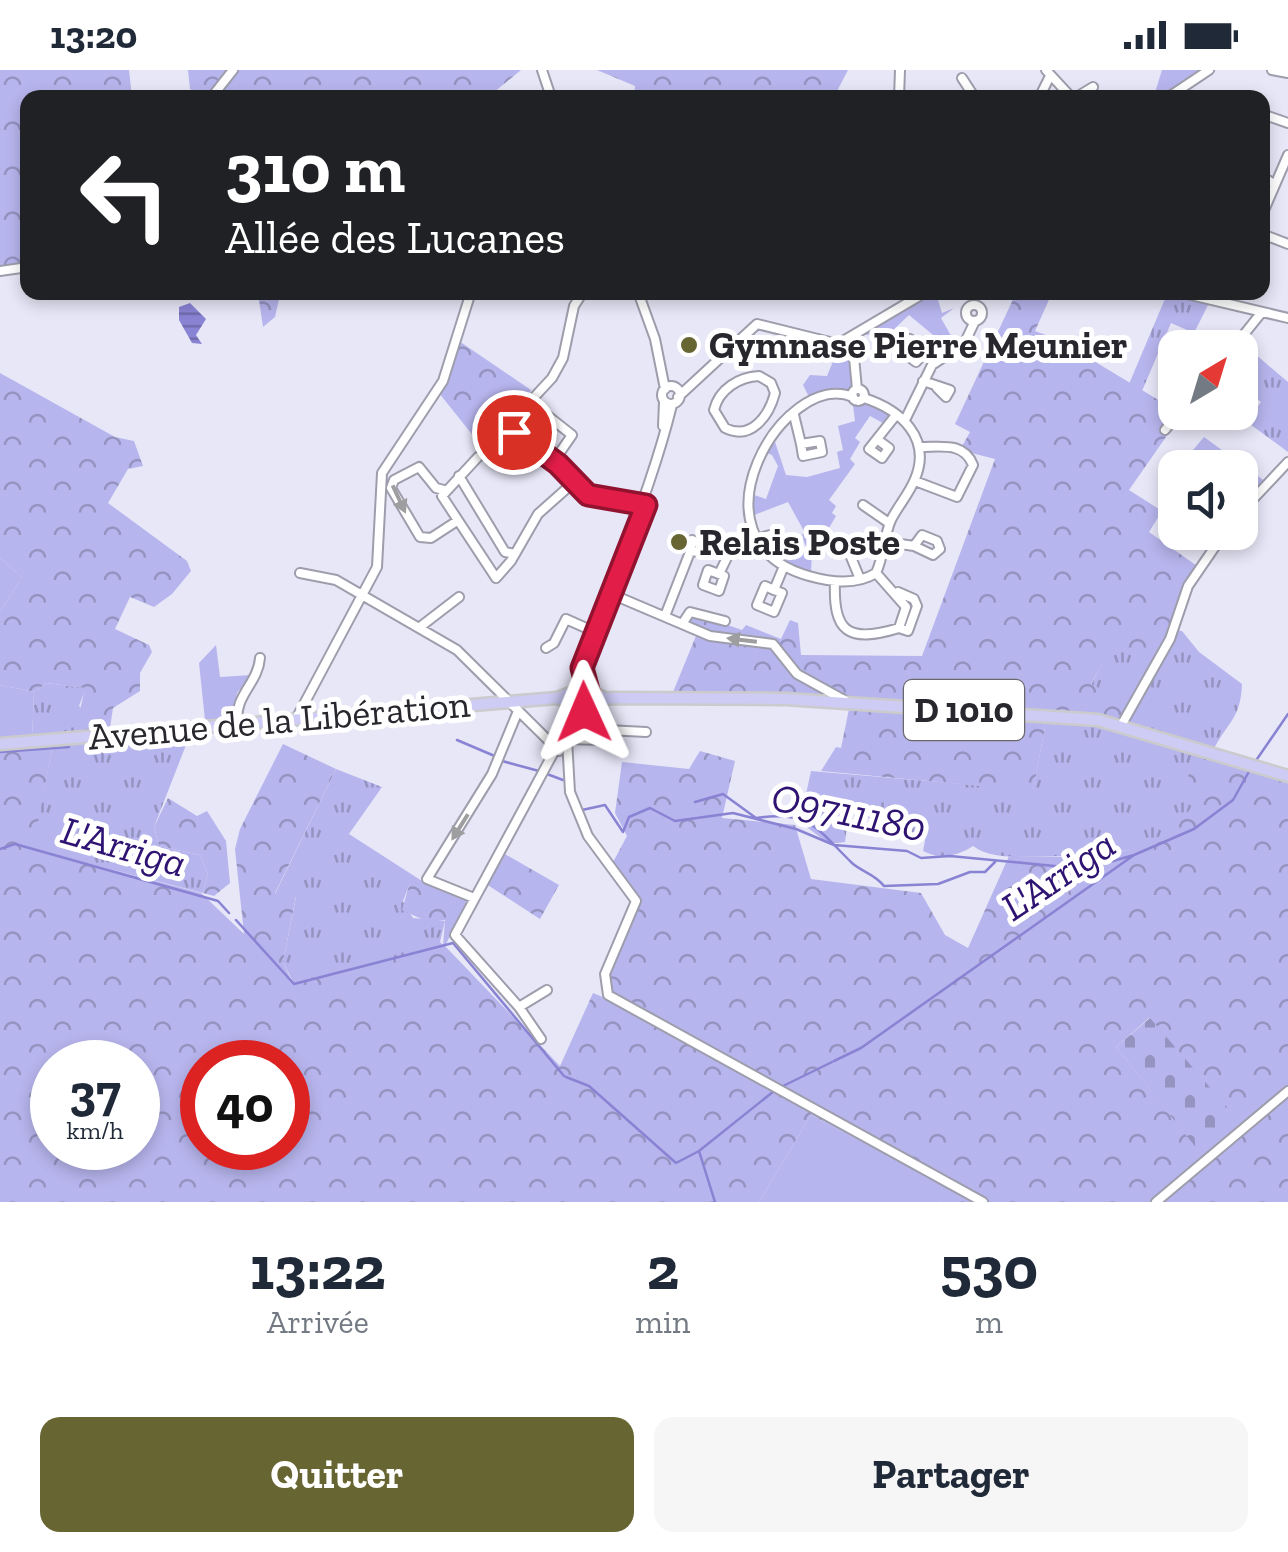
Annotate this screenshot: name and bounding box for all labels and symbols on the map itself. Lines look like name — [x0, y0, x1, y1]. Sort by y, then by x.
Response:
place label: Gymnase Pierre Meunier — [709, 322, 1128, 368]
north arrow — [1158, 330, 1258, 430]
marker: Gymnase Pierre Meunier — [678, 334, 700, 356]
pin — [472, 390, 557, 475]
one-way arrow — [391, 485, 407, 514]
place label: Relais Poste — [699, 519, 900, 565]
marker: Relais Poste — [668, 531, 690, 553]
one-way arrow — [725, 632, 757, 648]
position arrow — [532, 660, 636, 764]
street label: Avenue de la Libération — [86, 680, 472, 760]
road number: D 1010 — [904, 680, 1024, 740]
water label: O9711180 — [767, 772, 931, 852]
water label: L'Arriga — [56, 805, 192, 887]
one-way arrow — [452, 813, 469, 841]
water label: L'Arriga — [992, 820, 1124, 930]
speed limit sign: 40 — [180, 1040, 310, 1170]

